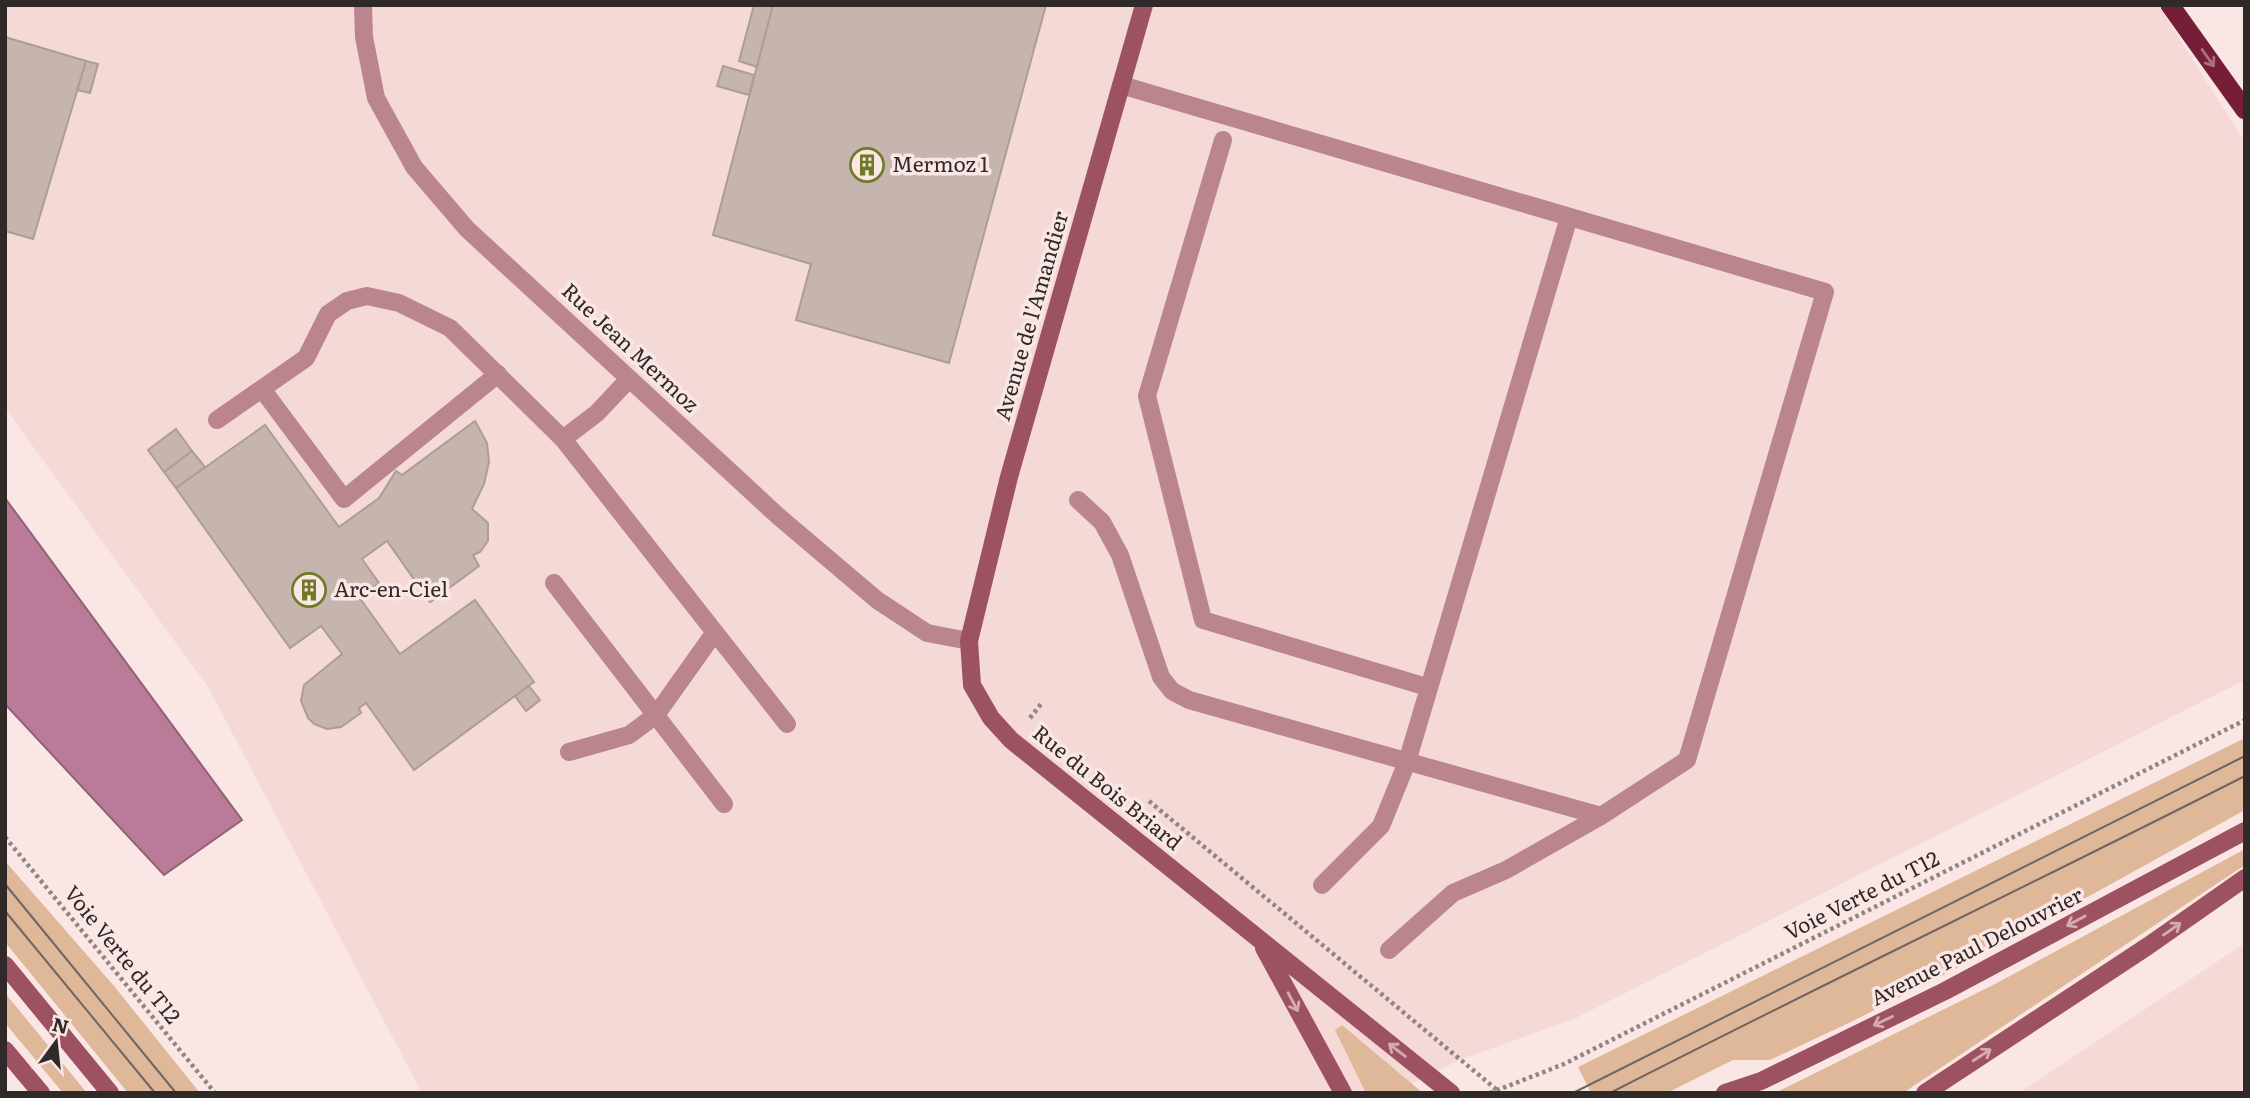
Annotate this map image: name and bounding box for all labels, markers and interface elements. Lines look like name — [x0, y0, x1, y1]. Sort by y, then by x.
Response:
one-way arrow — [2200, 48, 2215, 67]
building icon: Mermoz 1 — [848, 146, 886, 184]
place label: Mermoz 1 — [892, 147, 989, 178]
street label: Avenue de l'Amandier — [985, 207, 1074, 424]
street label: Rue Jean Mermoz — [556, 274, 707, 418]
building icon: Arc-en-Ciel — [290, 571, 328, 609]
place label: Arc-en-Ciel — [334, 572, 448, 603]
street label: Rue du Bois Briard — [1027, 716, 1190, 856]
street label: Voie Verte du T12 — [1778, 841, 1944, 946]
street label: Voie Verte du T12 — [58, 878, 190, 1029]
street label: Avenue Paul Delouvrier — [1864, 878, 2087, 1012]
one-way arrow — [2067, 914, 2087, 928]
one-way arrow — [2162, 922, 2181, 936]
one-way arrow — [1287, 991, 1300, 1012]
north arrow — [21, 1007, 91, 1077]
text: N — [49, 1009, 72, 1040]
one-way arrow — [1873, 1015, 1894, 1028]
one-way arrow — [1389, 1043, 1407, 1058]
one-way arrow — [1972, 1048, 1992, 1062]

